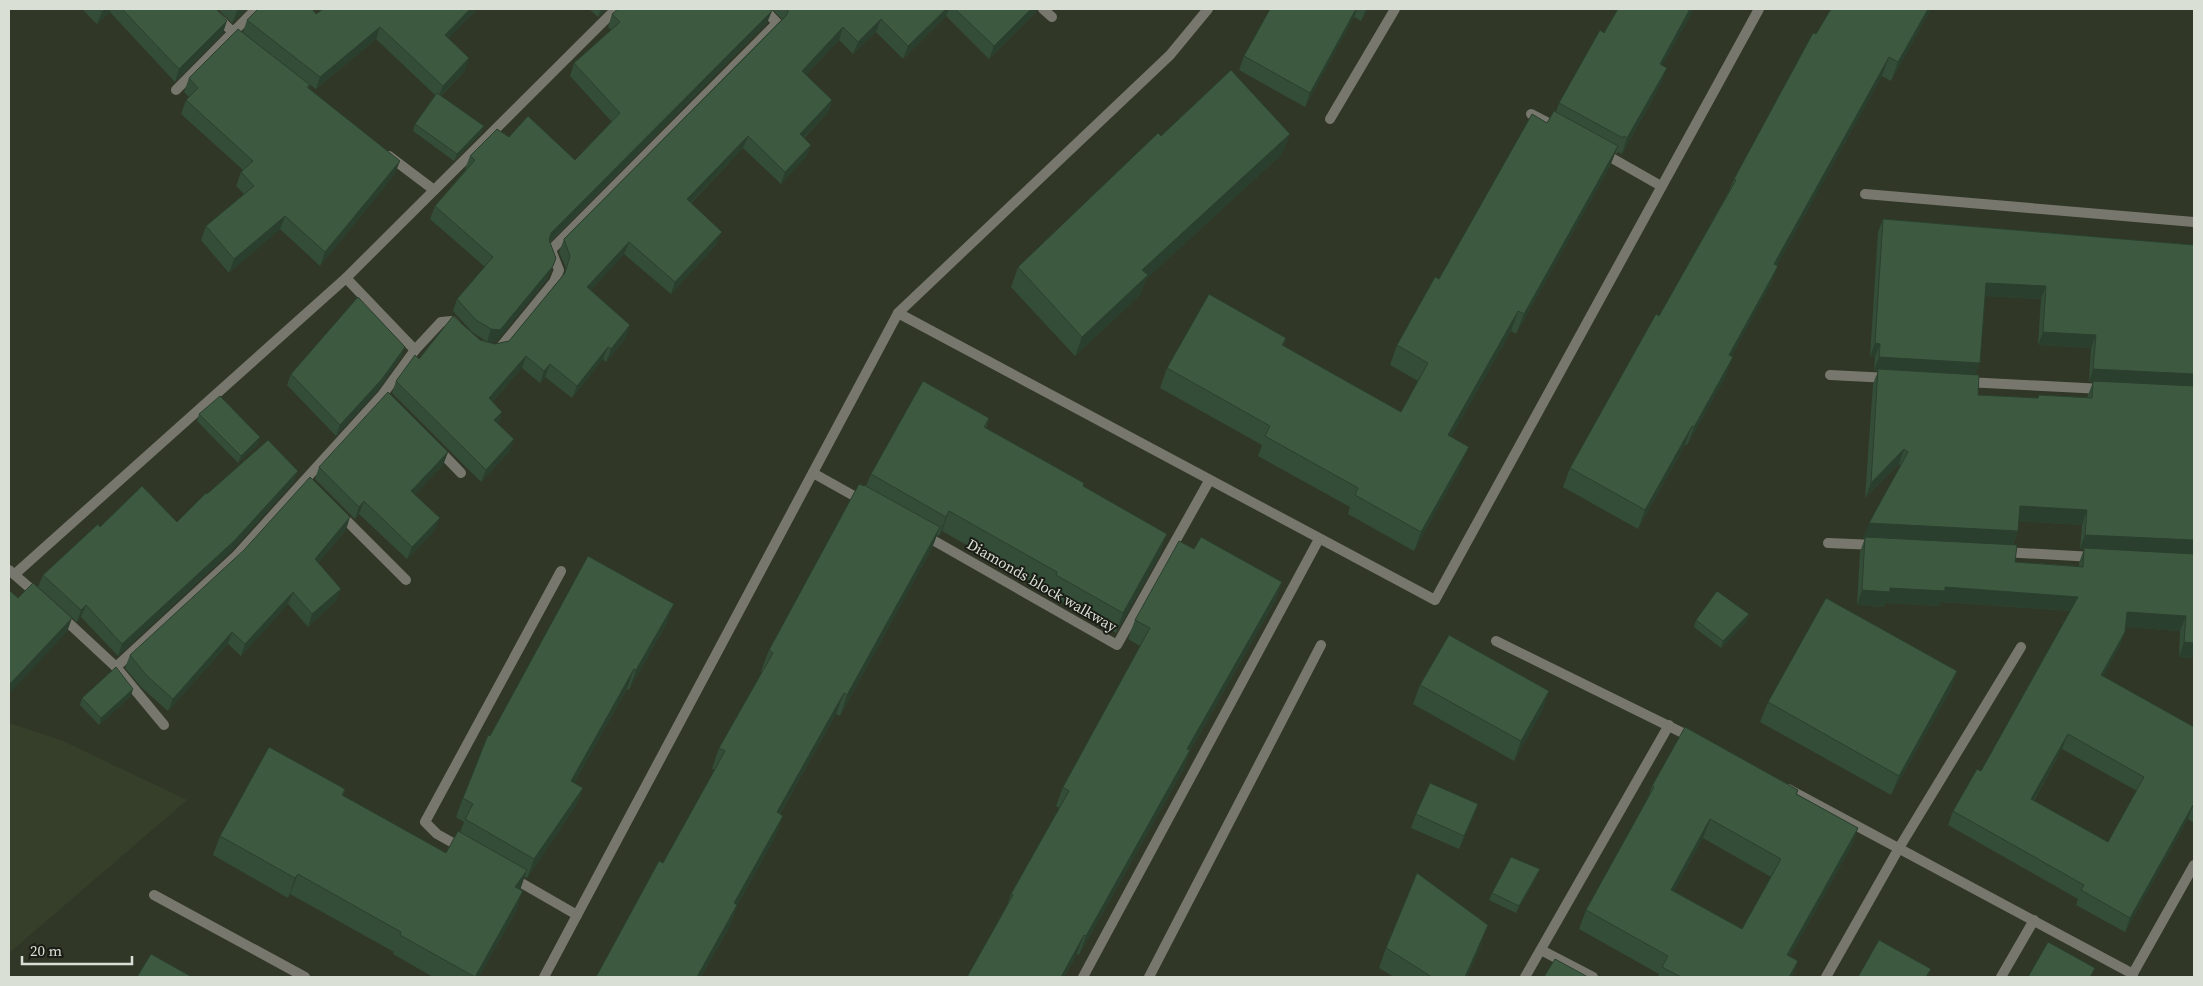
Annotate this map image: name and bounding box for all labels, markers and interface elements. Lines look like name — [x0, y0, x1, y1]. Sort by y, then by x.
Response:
street label: Diamonds block walkway — [963, 533, 1121, 637]
scale bar — [22, 934, 132, 966]
text: 20 m — [30, 940, 62, 961]

